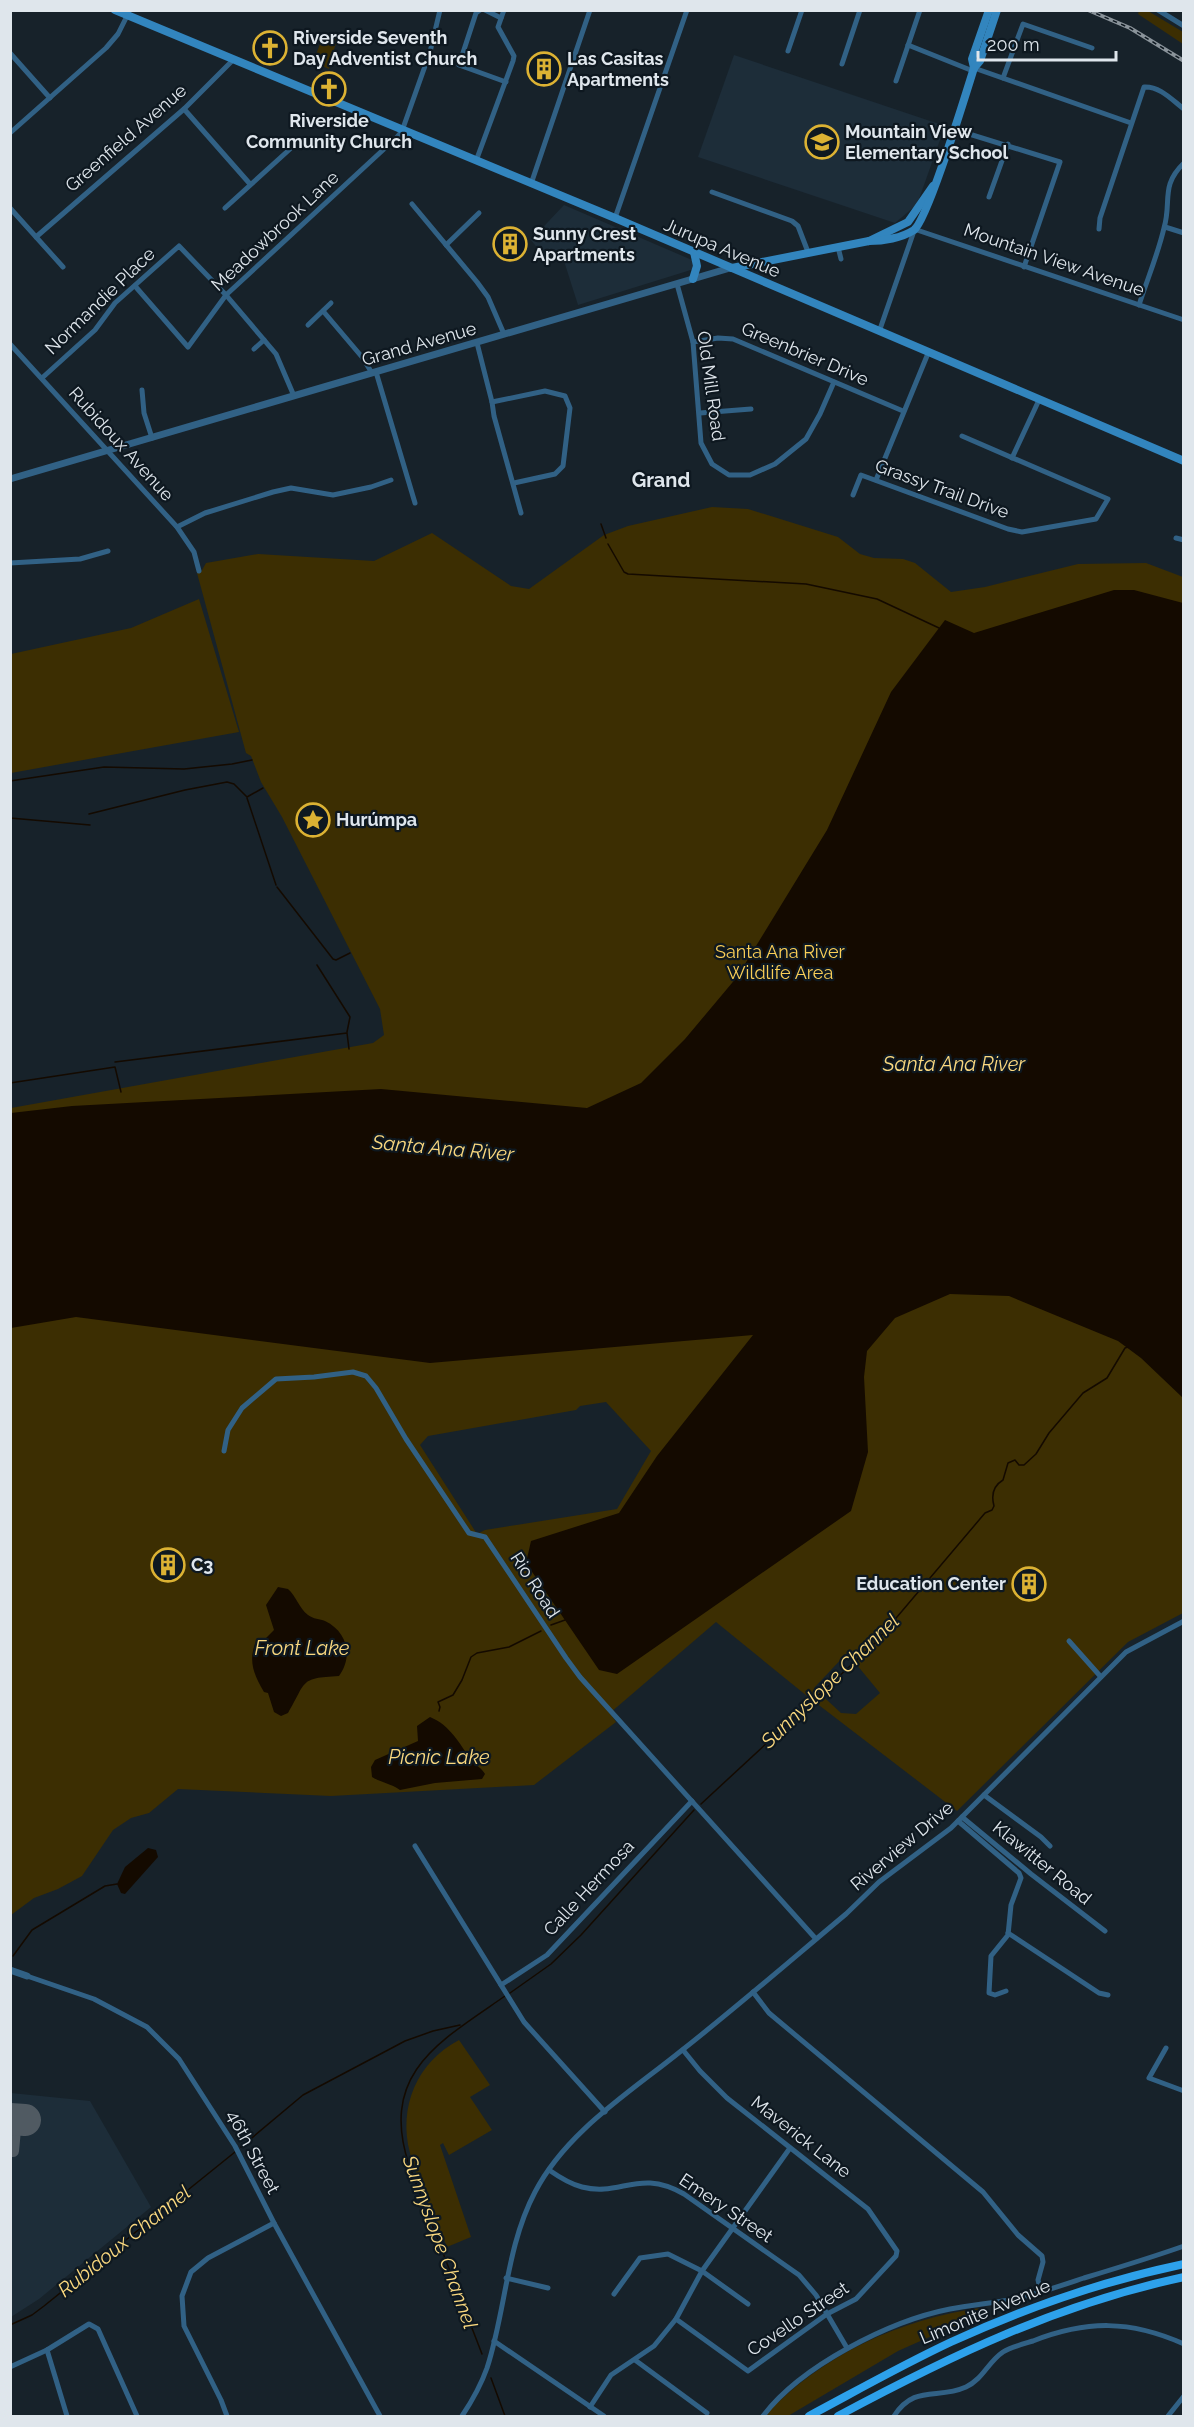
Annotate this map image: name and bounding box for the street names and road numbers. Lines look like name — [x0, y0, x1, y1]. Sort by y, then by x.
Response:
street label: Greenfield Avenue — [61, 79, 191, 196]
street label: Meadowbrook Lane — [207, 166, 343, 295]
street label: Jurupa Avenue — [661, 214, 784, 282]
street label: Mountain View Avenue — [961, 219, 1148, 300]
street label: Normandie Place — [41, 243, 159, 358]
street label: Grand Avenue — [359, 317, 479, 370]
street label: Greenbrier Drive — [739, 317, 872, 390]
street label: Old Mill Road — [693, 330, 730, 442]
street label: Rubidoux Avenue — [65, 382, 178, 505]
street label: Grassy Trail Drive — [872, 455, 1012, 523]
street label: Rio Road — [506, 1548, 564, 1622]
street label: Riverview Drive — [846, 1796, 957, 1895]
street label: Klawitter Road — [989, 1816, 1096, 1909]
street label: Calle Hermosa — [539, 1836, 638, 1940]
street label: Maverick Lane — [747, 2091, 856, 2182]
street label: 46th Street — [223, 2106, 284, 2197]
street label: Emery Street — [676, 2169, 777, 2247]
street label: Limonite Avenue — [916, 2274, 1054, 2349]
street label: Covello Street — [743, 2277, 852, 2360]

